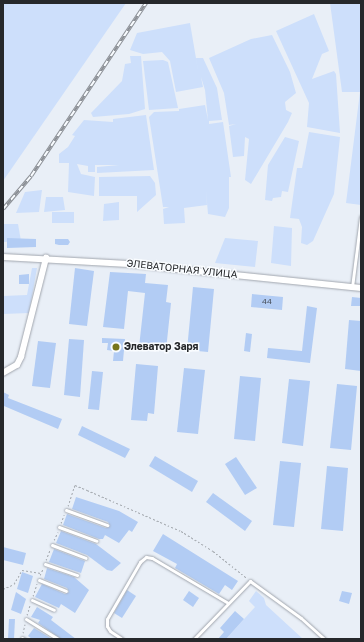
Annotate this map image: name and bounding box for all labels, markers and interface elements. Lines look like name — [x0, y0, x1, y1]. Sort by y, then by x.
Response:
street label: ЭЛЕВАТОРНАЯ УЛИЦА — [126, 257, 238, 281]
house number: 44 — [262, 297, 272, 307]
place label: Элеватор Заря — [124, 341, 198, 353]
marker: Элеватор Заря — [111, 342, 121, 352]

